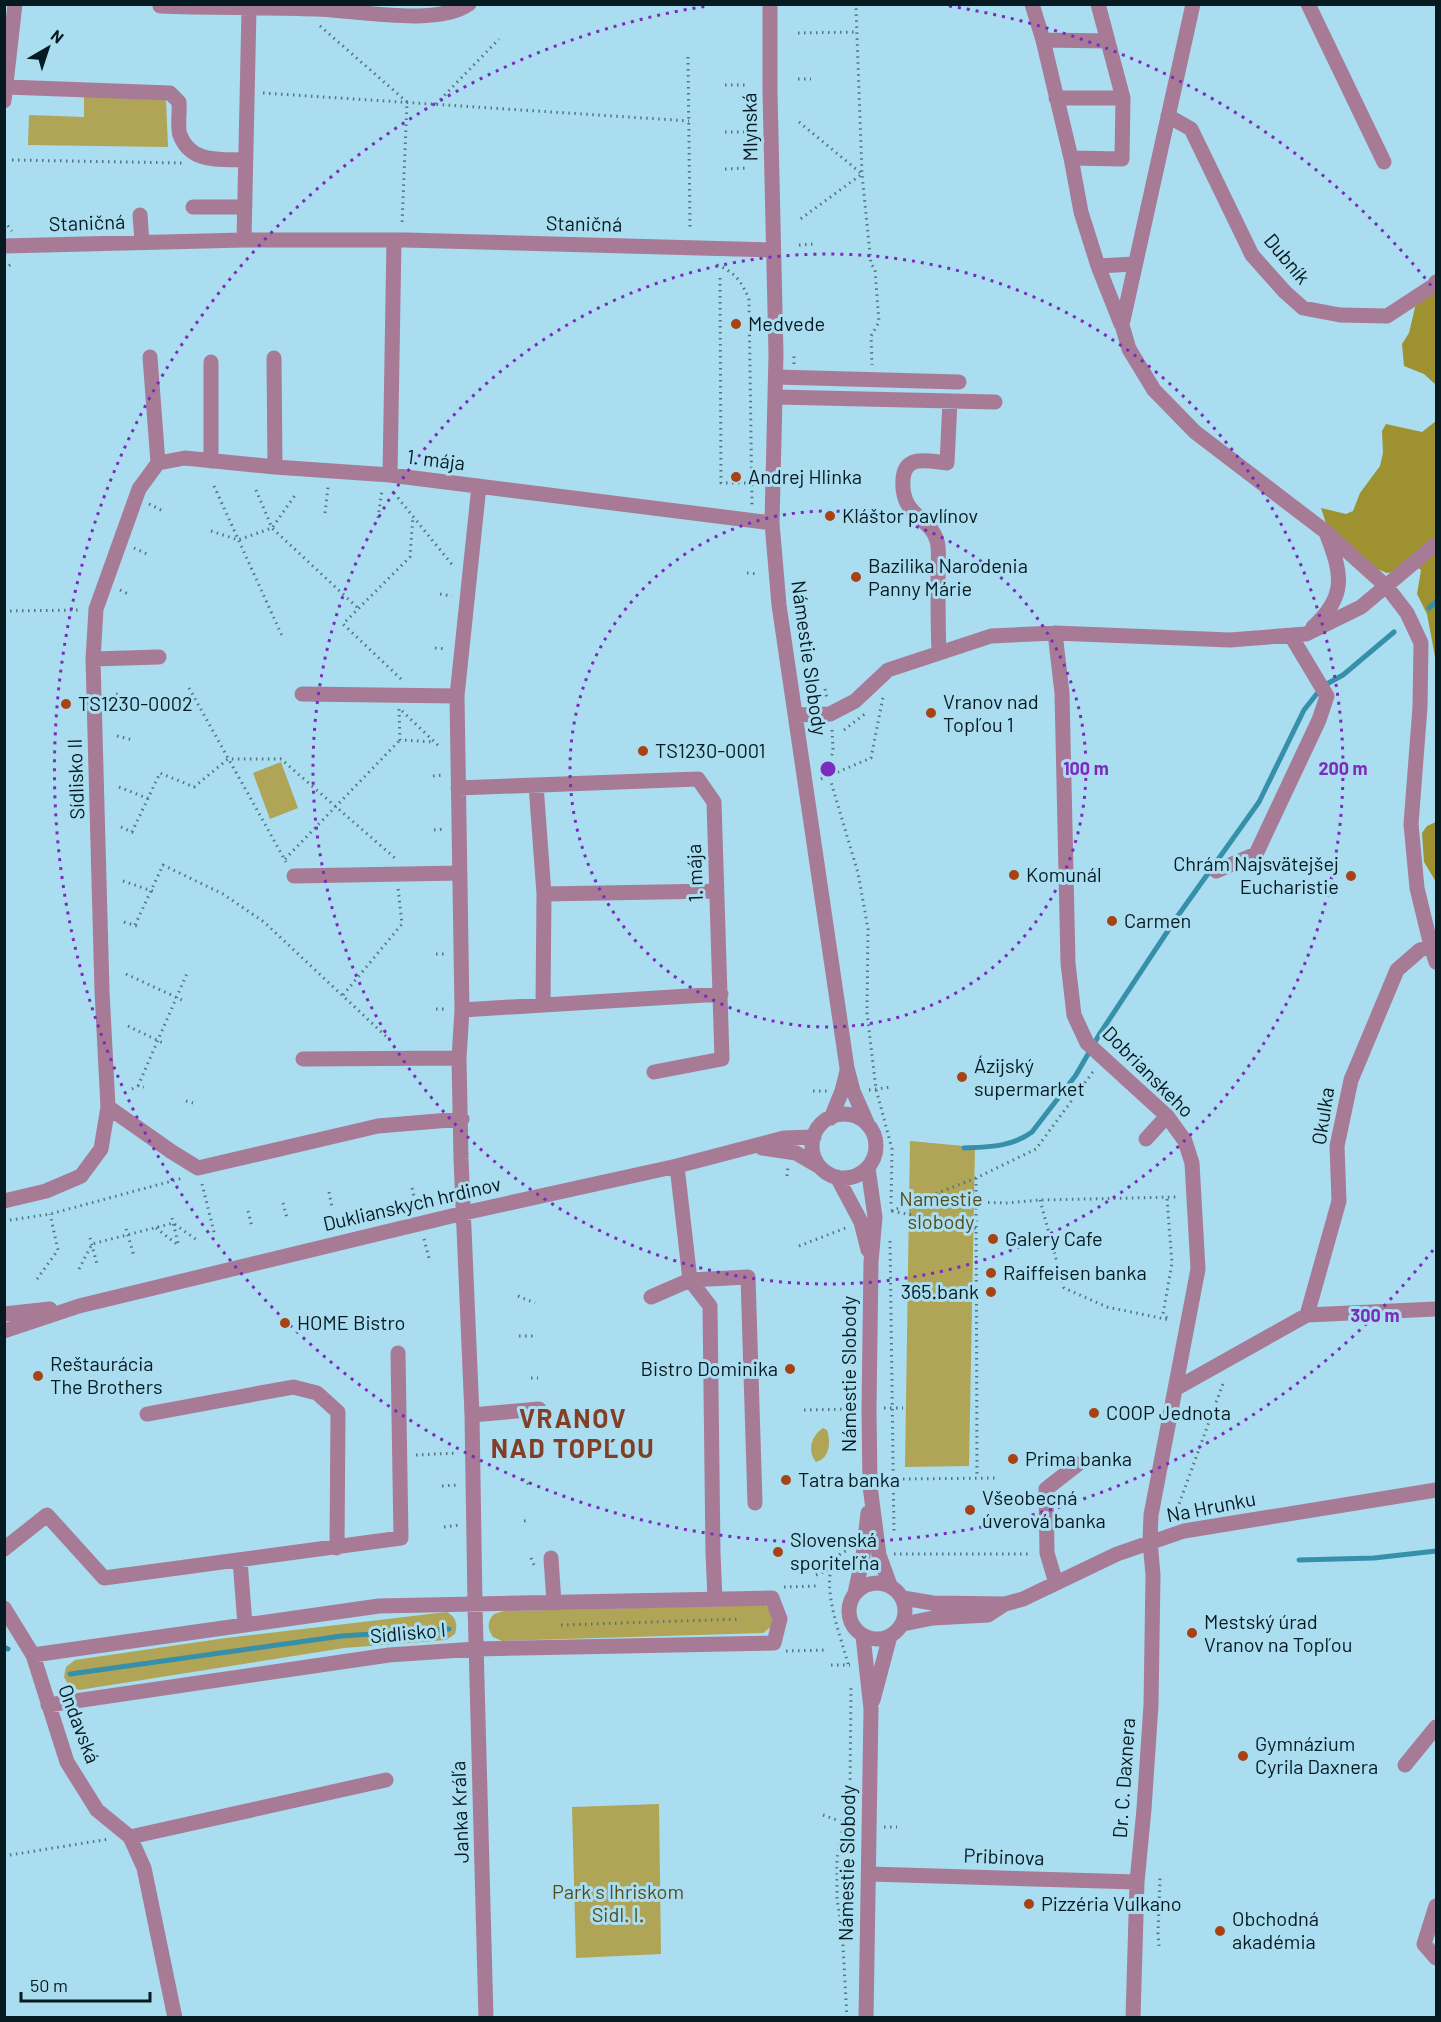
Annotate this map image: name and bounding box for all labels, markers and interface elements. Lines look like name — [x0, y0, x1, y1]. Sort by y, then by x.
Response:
north arrow — [18, 18, 78, 78]
text: N — [48, 25, 68, 47]
street label: Mlynská — [736, 93, 762, 162]
street label: Staničná — [48, 209, 126, 235]
street label: Staničná — [546, 210, 622, 236]
street label: Dubník — [1260, 228, 1316, 289]
place label: Medvede — [748, 311, 825, 335]
marker: Medvede — [729, 317, 743, 331]
street label: 1. mája — [406, 444, 467, 474]
place label: Andrej Hlinka — [748, 464, 862, 488]
marker: Andrej Hlinka — [729, 470, 743, 484]
place label: Kláštor pavlínov — [842, 503, 978, 527]
marker: Kláštor pavlínov — [823, 509, 837, 523]
place label: Bazilika Narodenia Panny Márie — [868, 553, 1028, 600]
marker: Bazilika Narodenia Panny Márie — [849, 570, 863, 584]
street label: Námestie Slobody — [787, 579, 833, 737]
place label: Vranov nad Topľou 1 — [943, 689, 1039, 736]
place label: TS1230-0002 — [78, 691, 193, 715]
marker: TS1230-0002 — [59, 697, 73, 711]
marker: Vranov nad Topľou 1 — [924, 706, 938, 720]
street label: Sídlisko II — [62, 738, 88, 820]
place label: TS1230-0001 — [655, 738, 765, 762]
marker: TS1230-0001 — [636, 744, 650, 758]
text: 100 m — [1063, 757, 1109, 779]
text: 200 m — [1318, 757, 1368, 779]
centre of rings — [818, 759, 838, 779]
street label: 1. mája — [681, 843, 707, 903]
place label: Chrám Najsvätejšej Eucharistie — [1173, 851, 1339, 898]
place label: Komunál — [1026, 862, 1102, 886]
marker: Komunál — [1007, 868, 1021, 882]
marker: Chrám Najsvätejšej Eucharistie — [1344, 869, 1358, 883]
place label: Carmen — [1124, 908, 1191, 932]
marker: Carmen — [1105, 914, 1119, 928]
street label: Dobrianskeho — [1098, 1021, 1199, 1122]
place label: Ázijský supermarket — [974, 1053, 1085, 1100]
marker: Ázijský supermarket — [955, 1070, 969, 1084]
street label: Okulka — [1306, 1085, 1338, 1146]
street label: Duklianskych hrdinov — [320, 1171, 503, 1235]
park label: Namestie slobody — [899, 1186, 983, 1233]
place label: Galery Cafe — [1005, 1226, 1103, 1250]
marker: Galery Cafe — [986, 1232, 1000, 1246]
place label: Raiffeisen banka — [1003, 1260, 1147, 1284]
marker: Raiffeisen banka — [984, 1266, 998, 1280]
place label: 365.bank — [901, 1279, 979, 1303]
marker: 365.bank — [984, 1285, 998, 1299]
street label: Námestie Slobody — [836, 1296, 860, 1452]
text: 300 m — [1351, 1304, 1399, 1326]
place label: HOME Bistro — [297, 1310, 406, 1334]
marker: HOME Bistro — [278, 1316, 292, 1330]
place label: Reštaurácia The Brothers — [50, 1351, 163, 1398]
place label: Bistro Dominika — [641, 1356, 778, 1380]
marker: Bistro Dominika — [783, 1362, 797, 1376]
marker: Reštaurácia The Brothers — [31, 1369, 45, 1383]
place label: COOP Jednota — [1106, 1400, 1231, 1424]
district label: VRANOV NAD TOPĽOU — [491, 1402, 655, 1463]
marker: COOP Jednota — [1087, 1406, 1101, 1420]
place label: Prima banka — [1025, 1446, 1132, 1470]
marker: Prima banka — [1006, 1452, 1020, 1466]
place label: Tatra banka — [798, 1467, 900, 1491]
marker: Tatra banka — [779, 1473, 793, 1487]
place label: Všeobecná úverová banka — [982, 1485, 1106, 1532]
street label: Na Hrunku — [1164, 1486, 1257, 1526]
marker: Všeobecná úverová banka — [963, 1503, 977, 1517]
place label: Slovenská sporiteľňa — [790, 1527, 879, 1574]
marker: Slovenská sporiteľňa — [771, 1545, 785, 1559]
place label: Mestský úrad Vranov na Topľou — [1204, 1609, 1352, 1656]
street label: Sídlisko I — [369, 1617, 447, 1647]
marker: Mestský úrad Vranov na Topľou — [1185, 1626, 1199, 1640]
street label: Ondavská — [54, 1681, 106, 1767]
street label: Dr. C. Daxnera — [1107, 1717, 1139, 1839]
place label: Gymnázium Cyrila Daxnera — [1255, 1731, 1378, 1778]
marker: Gymnázium Cyrila Daxnera — [1236, 1749, 1250, 1763]
street label: Janka Kráľa — [445, 1760, 473, 1864]
street label: Námestie Slobody — [833, 1785, 859, 1941]
street label: Pribinova — [963, 1843, 1045, 1869]
park label: Park s Ihriskom Sidl. I. — [552, 1879, 684, 1926]
place label: Pizzéria Vulkano — [1041, 1891, 1182, 1915]
marker: Pizzéria Vulkano — [1022, 1897, 1036, 1911]
place label: Obchodná akadémia — [1232, 1906, 1319, 1953]
marker: Obchodná akadémia — [1213, 1924, 1227, 1938]
scale bar — [21, 1965, 150, 2003]
text: 50 m — [30, 1974, 68, 1996]

